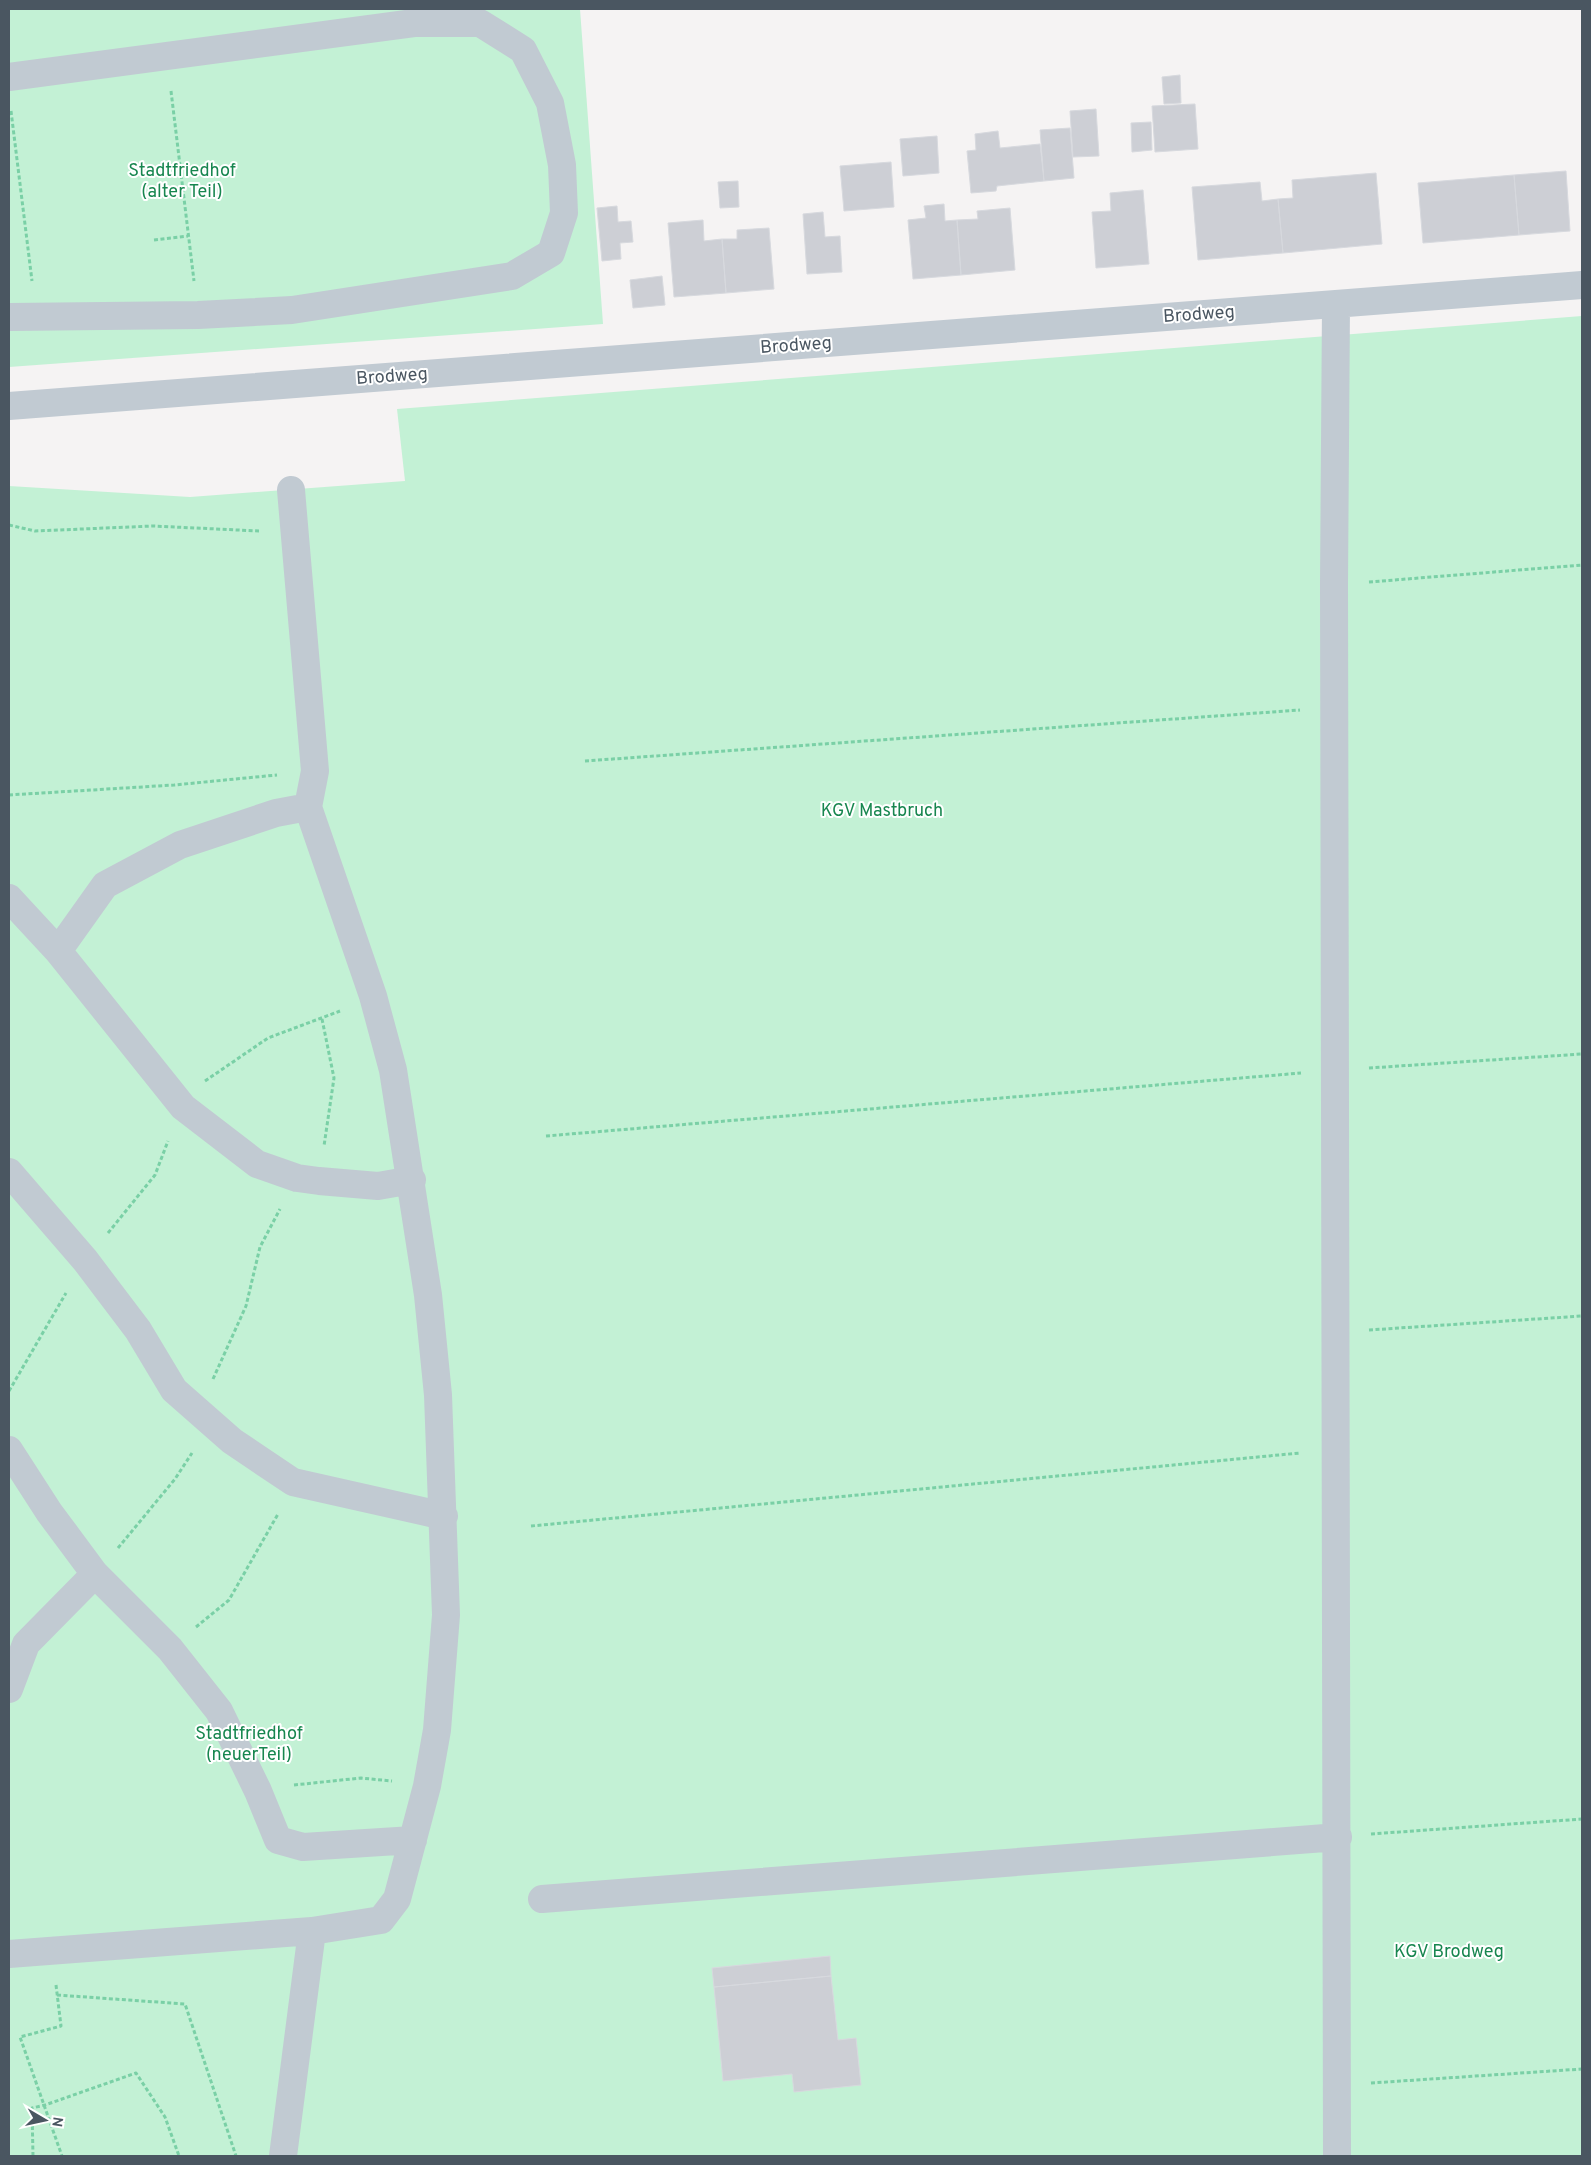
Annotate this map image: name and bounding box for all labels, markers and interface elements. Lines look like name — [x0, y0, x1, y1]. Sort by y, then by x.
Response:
park label: Stadtfriedhof (alter Teil) — [128, 160, 236, 204]
street label: Brodweg — [1162, 301, 1236, 329]
street label: Brodweg — [759, 332, 833, 360]
street label: Brodweg — [355, 363, 429, 391]
park label: KGV Mastbruch — [821, 800, 943, 823]
park label: Stadtfriedhof (neuerTeil) — [195, 1723, 303, 1767]
park label: KGV Brodweg — [1394, 1941, 1504, 1964]
north arrow — [20, 2095, 70, 2145]
text: N — [47, 2115, 66, 2128]

